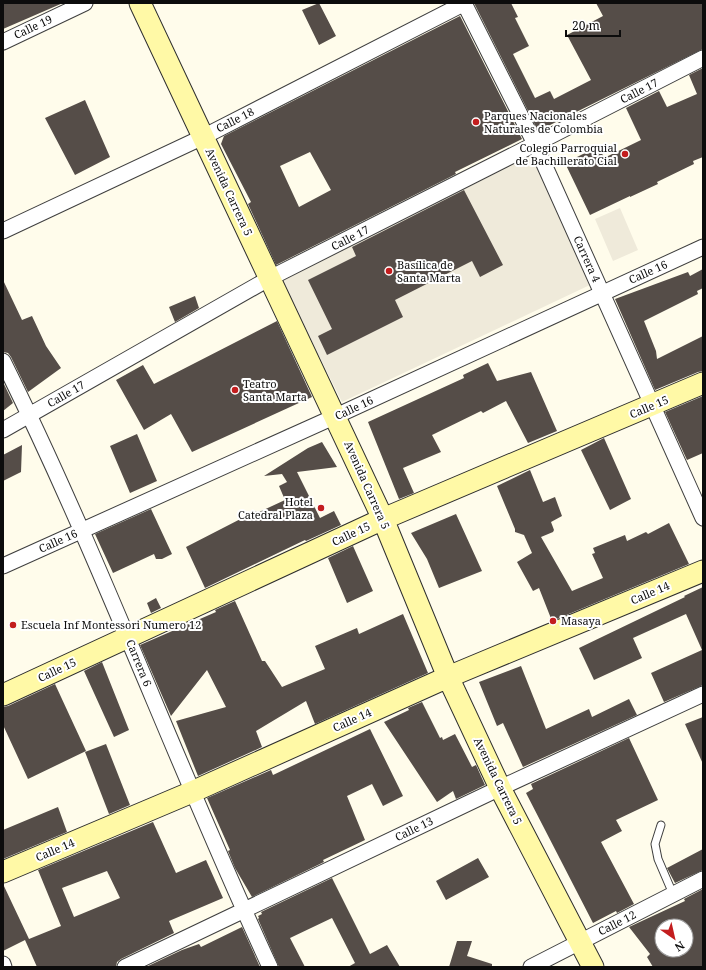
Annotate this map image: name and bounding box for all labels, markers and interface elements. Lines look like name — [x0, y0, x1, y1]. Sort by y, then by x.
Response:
street label: Calle 19 — [11, 11, 54, 42]
scale bar — [566, 12, 620, 38]
text: 20 m — [572, 17, 600, 34]
street label: Calle 17 — [617, 75, 660, 107]
street label: Calle 18 — [213, 104, 256, 136]
place label: Parques Nacionales Naturales de Colombia — [484, 108, 603, 136]
marker: Parques Nacionales Naturales de Colombia — [471, 117, 481, 127]
place label: Colegio Parroquial de Bachillerato Cial — [515, 140, 618, 168]
street label: Avenida Carrera 5 — [203, 146, 256, 238]
marker: Colegio Parroquial de Bachillerato Cial — [620, 149, 630, 159]
street label: Calle 17 — [328, 222, 371, 254]
street label: Carrera 4 — [571, 233, 604, 284]
street label: Calle 16 — [626, 256, 669, 287]
place label: Basílica de Santa Marta — [397, 257, 461, 285]
marker: Basílica de Santa Marta — [384, 266, 394, 276]
place label: Teatro Santa Marta — [243, 376, 307, 404]
street label: Calle 17 — [44, 377, 87, 410]
marker: Teatro Santa Marta — [230, 385, 240, 395]
street label: Calle 16 — [332, 392, 375, 423]
street label: Calle 15 — [627, 392, 671, 421]
street label: Avenida Carrera 5 — [341, 438, 394, 531]
place label: Hotel Catedral Plaza — [238, 494, 314, 522]
marker: Hotel Catedral Plaza — [316, 503, 326, 513]
street label: Calle 15 — [329, 518, 372, 549]
street label: Calle 16 — [36, 525, 79, 556]
street label: Calle 14 — [628, 578, 672, 607]
place label: Masaya — [561, 613, 601, 628]
marker: Masaya — [548, 616, 558, 626]
place label: Escuela Inf Montessori Numero 12 — [21, 617, 201, 632]
marker: Escuela Inf Montessori Numero 12 — [8, 620, 18, 630]
street label: Carrera 6 — [123, 637, 156, 689]
street label: Calle 15 — [35, 654, 78, 685]
street label: Calle 14 — [330, 704, 373, 735]
street label: Avenida Carrera 5 — [471, 735, 526, 827]
street label: Calle 13 — [392, 813, 435, 844]
street label: Calle 14 — [33, 835, 77, 864]
street label: Calle 12 — [595, 907, 638, 939]
north arrow — [654, 918, 694, 958]
text: N — [672, 938, 688, 956]

